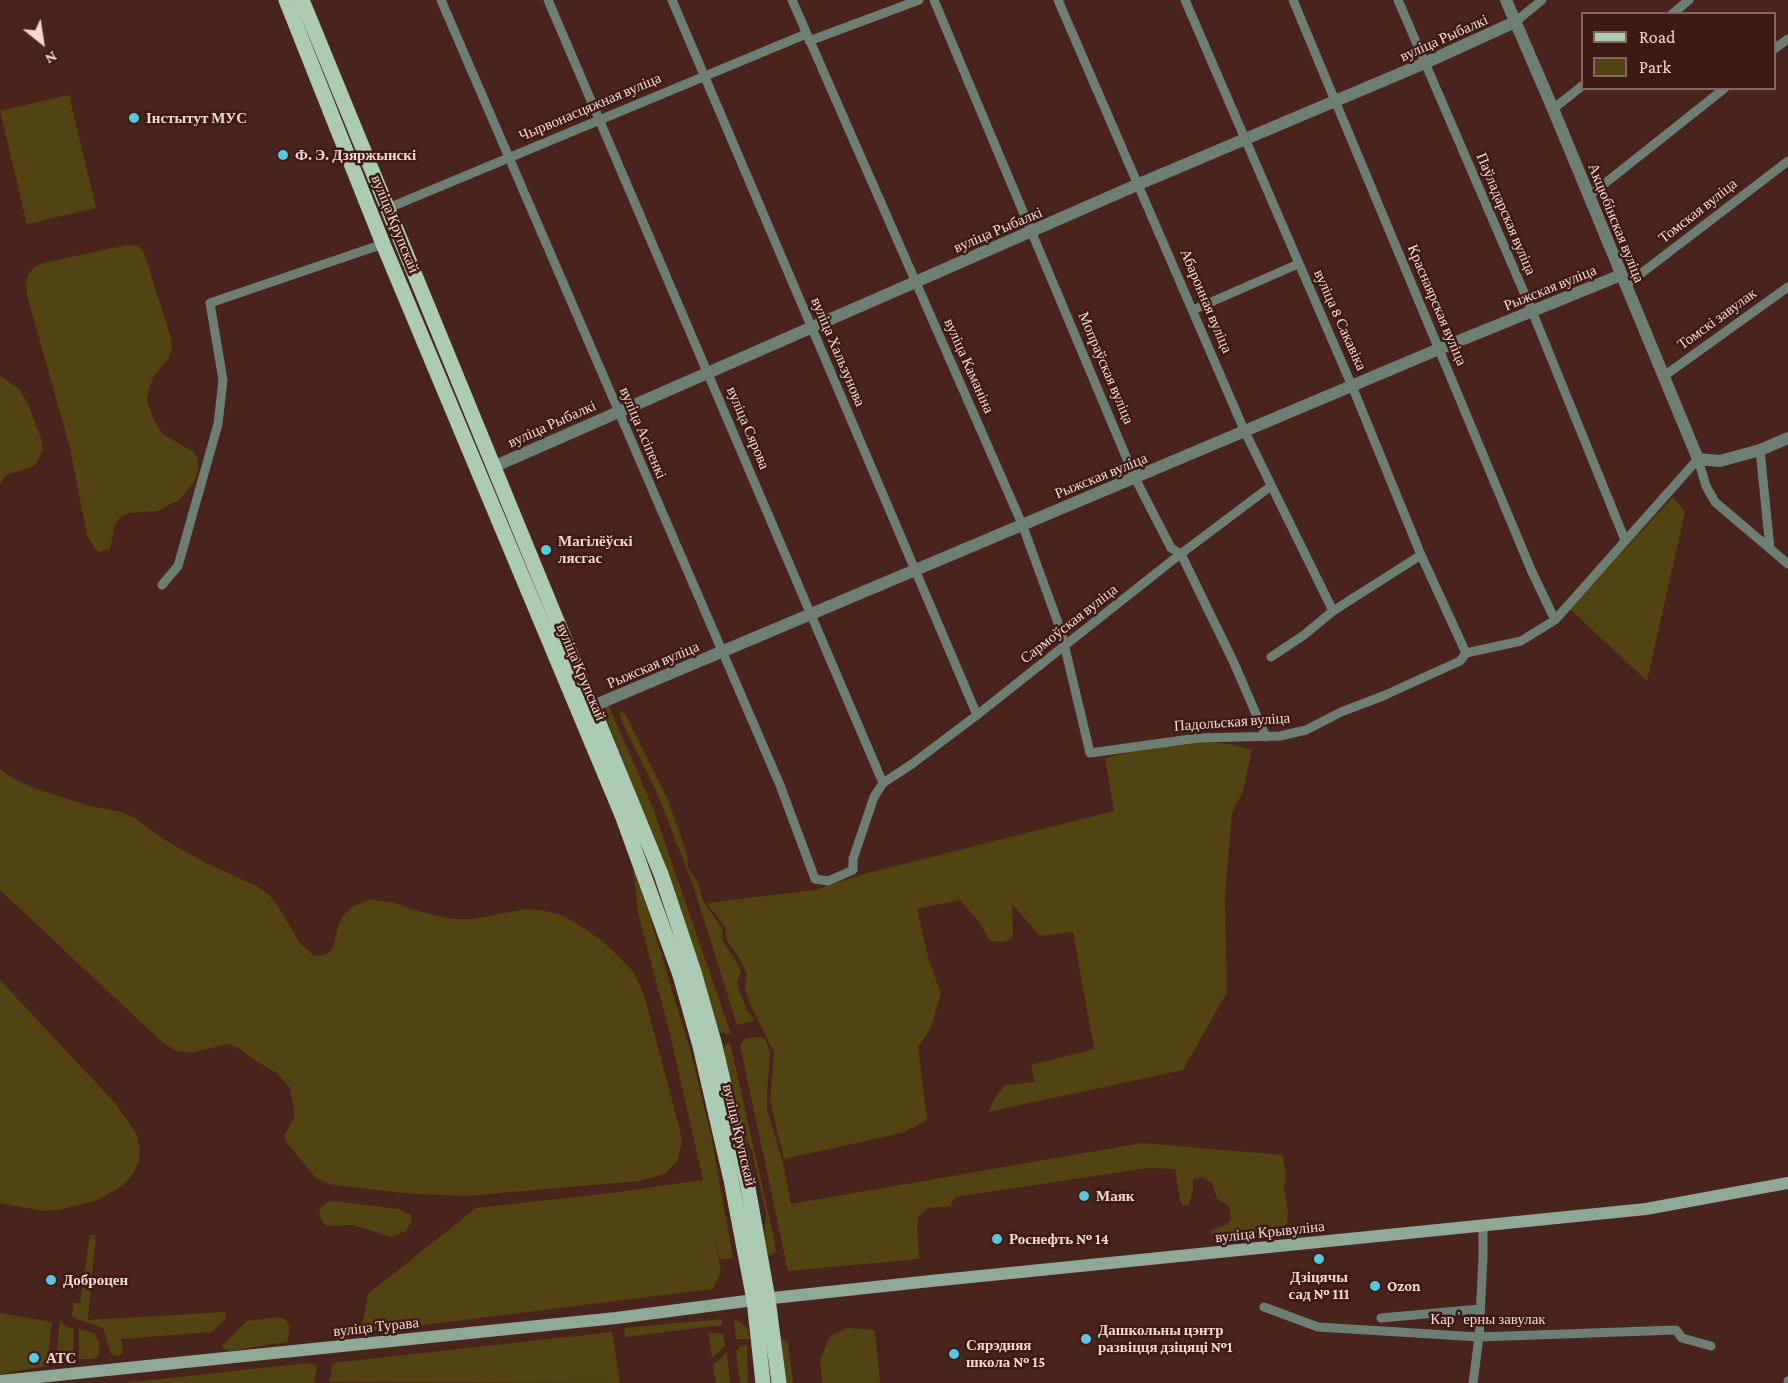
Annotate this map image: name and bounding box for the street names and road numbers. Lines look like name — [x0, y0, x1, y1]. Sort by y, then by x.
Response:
street label: вуліца Рыбалкі — [1397, 11, 1491, 65]
street label: Чырвонасцяжная вуліца — [516, 69, 664, 145]
street label: Паўладарская вуліца — [1472, 150, 1540, 278]
street label: Акцюбінская вуліца — [1584, 161, 1648, 285]
street label: вуліца Крупскай — [367, 173, 423, 275]
street label: Томская вуліца — [1655, 175, 1741, 247]
street label: вуліца Рыбалкі — [951, 203, 1045, 257]
street label: Краснаярская вуліца — [1403, 242, 1471, 368]
street label: Абаронная вуліца — [1176, 246, 1236, 356]
street label: Рыжская вуліца — [1501, 261, 1599, 315]
street label: вуліца 8 Сакавіка — [1310, 267, 1370, 373]
street label: Томскі завулак — [1674, 284, 1760, 354]
street label: вуліца Хальзунова — [807, 295, 869, 409]
street label: Мопраўская вуліца — [1074, 309, 1138, 427]
street label: вуліца Каманіна — [940, 316, 998, 416]
street label: вуліца Асіпенкі — [616, 384, 670, 482]
street label: вуліца Сярова — [723, 384, 773, 472]
street label: вуліца Рыбалкі — [505, 397, 599, 451]
street label: Рыжская вуліца — [1052, 449, 1150, 503]
street label: Сармоўская вуліца — [1017, 581, 1121, 667]
street label: вуліца Крупскай — [552, 621, 610, 723]
street label: Рыжская вуліца — [604, 638, 702, 692]
street label: Падольская вуліца — [1173, 709, 1291, 735]
street label: вуліца Крупскай — [719, 1082, 759, 1188]
street label: вуліца Крывуліна — [1214, 1217, 1326, 1247]
street label: Карʼерны завулак — [1430, 1310, 1546, 1328]
street label: вуліца Турава — [332, 1314, 420, 1340]

